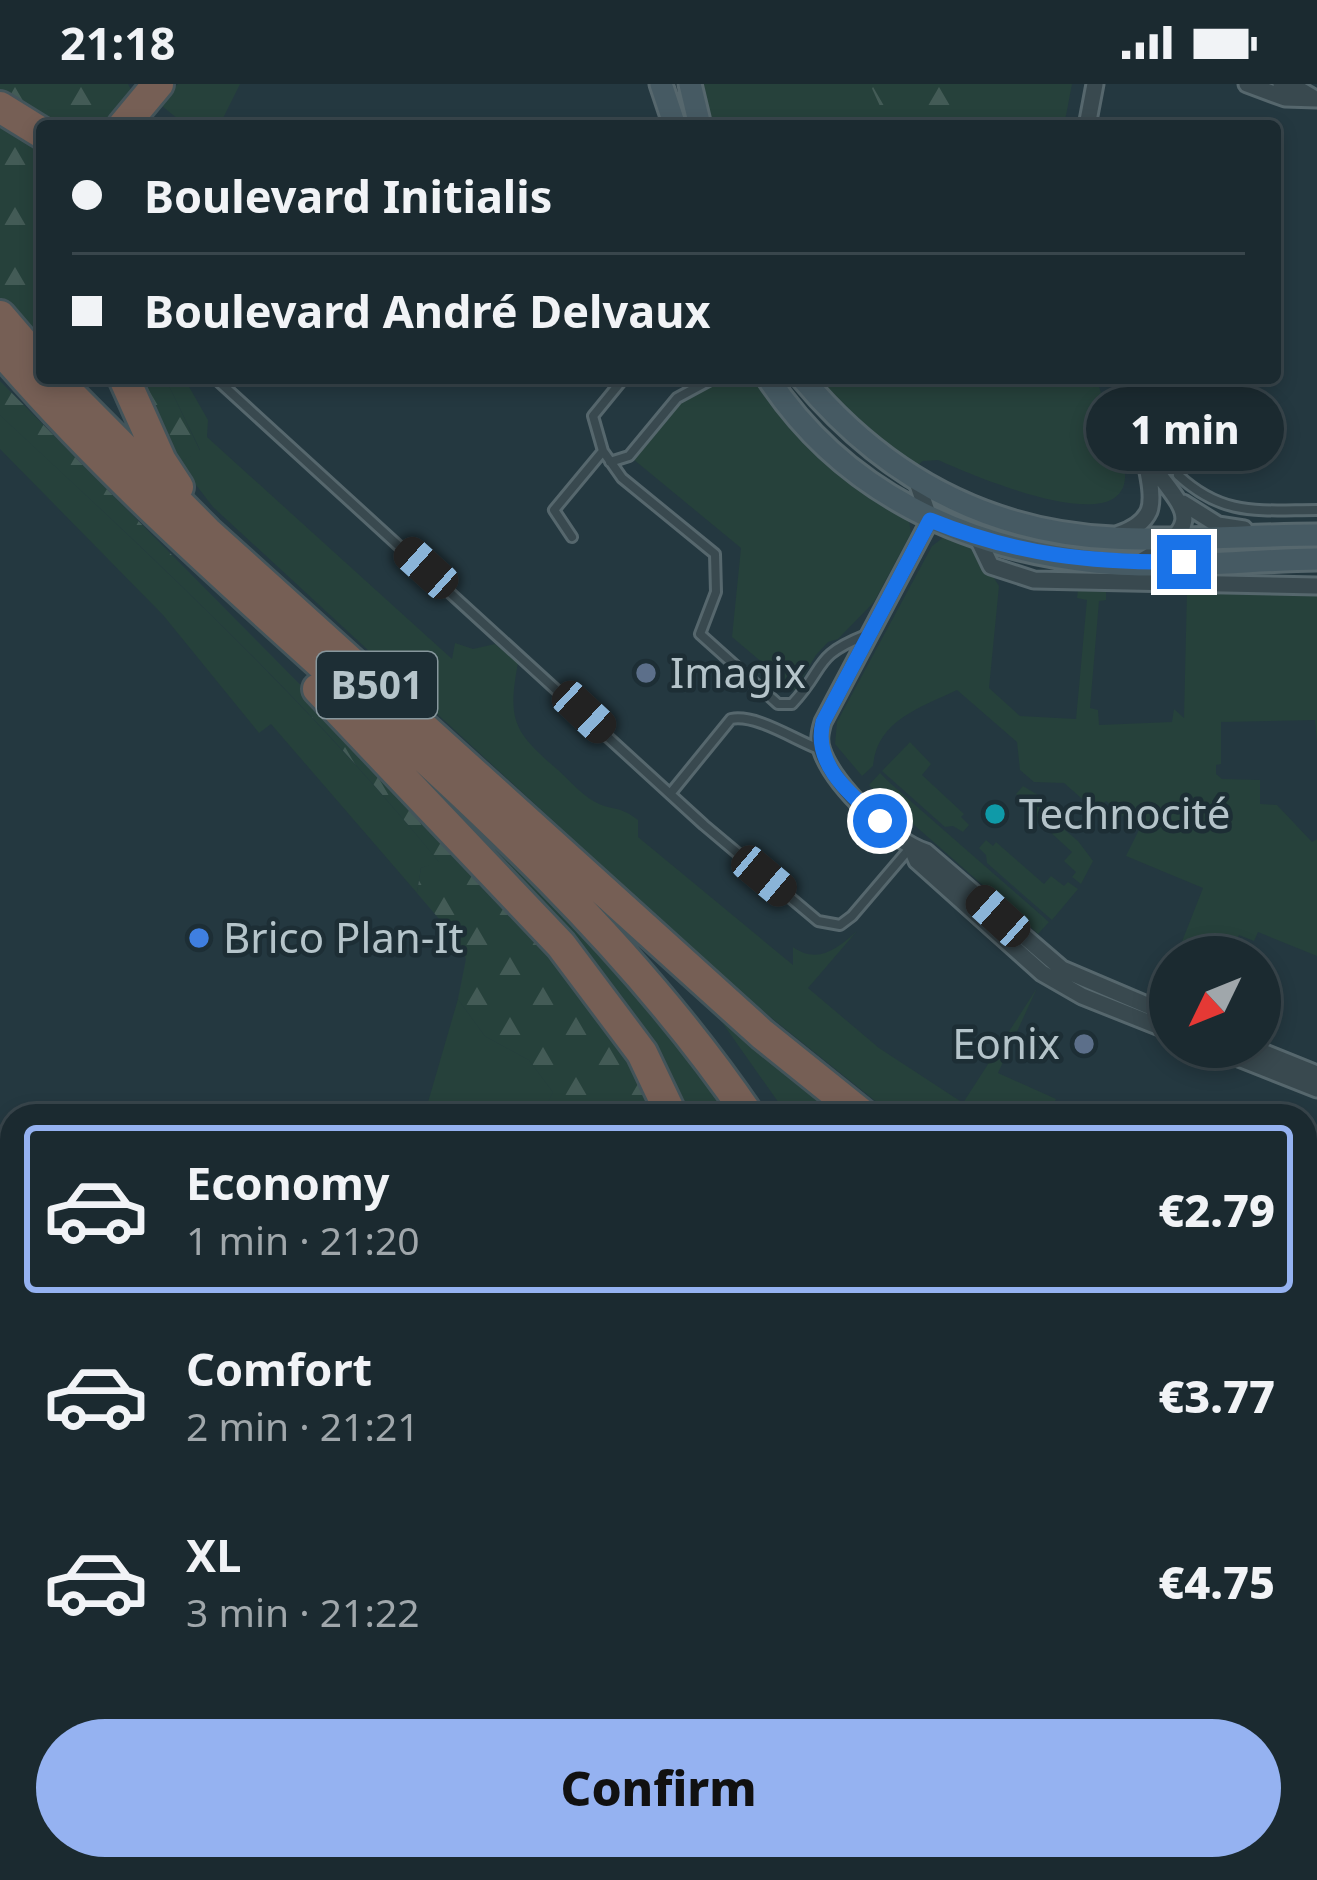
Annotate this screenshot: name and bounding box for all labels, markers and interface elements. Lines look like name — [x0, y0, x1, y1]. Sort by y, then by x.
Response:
text: 21:18 — [60, 12, 176, 73]
text: Boulevard Initialis — [144, 165, 552, 226]
text: Boulevard André Delvaux — [144, 280, 710, 341]
callout: 1 min — [1085, 388, 1283, 472]
text: 1 min — [1131, 402, 1239, 455]
car — [387, 531, 465, 605]
route end — [1157, 535, 1211, 589]
place label: Imagix — [670, 643, 806, 700]
road number: B501 — [317, 652, 437, 718]
marker: Imagix — [633, 660, 659, 686]
car — [545, 674, 623, 750]
place label: Technocité — [1019, 784, 1230, 841]
route start — [853, 794, 907, 848]
marker: Technocité — [982, 801, 1008, 827]
car — [725, 839, 803, 913]
car — [959, 879, 1037, 953]
place label: Brico Plan-It — [223, 908, 464, 965]
marker: Brico Plan-It — [186, 925, 212, 951]
north arrow — [1149, 936, 1281, 1068]
map controls — [1149, 936, 1281, 1068]
place label: Eonix — [952, 1014, 1060, 1071]
marker: Eonix — [1071, 1031, 1097, 1057]
text: Economy — [186, 1152, 390, 1213]
icon: car — [42, 1155, 150, 1263]
text: €2.79 — [1158, 1179, 1275, 1240]
text: 1 min · 21:20 — [186, 1213, 420, 1266]
text: Comfort — [186, 1338, 372, 1399]
icon: car — [42, 1341, 150, 1449]
text: €3.77 — [1158, 1365, 1275, 1426]
text: 2 min · 21:21 — [186, 1399, 420, 1452]
text: XL — [186, 1524, 241, 1585]
icon: car — [42, 1527, 150, 1635]
text: €4.75 — [1158, 1551, 1275, 1612]
text: 3 min · 21:22 — [186, 1585, 420, 1638]
button: Confirm — [36, 1719, 1281, 1857]

